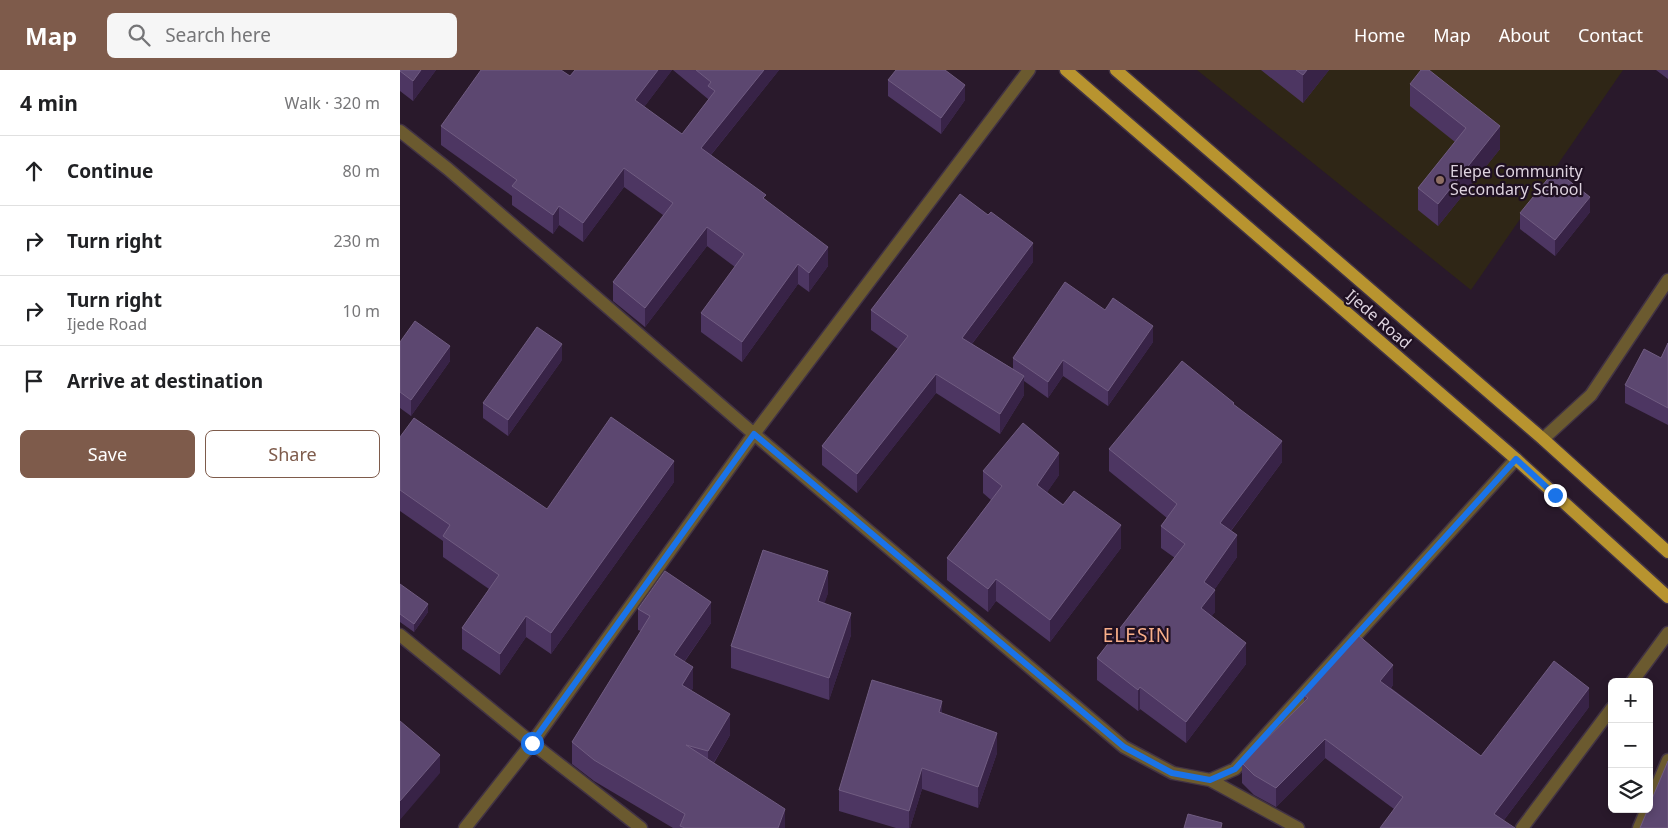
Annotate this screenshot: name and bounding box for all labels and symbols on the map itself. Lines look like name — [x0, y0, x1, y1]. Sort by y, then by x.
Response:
place label: Elepe Community Secondary School — [1450, 160, 1583, 200]
marker: Elepe Community Secondary School — [1434, 174, 1446, 186]
street label: Ijede Road — [1342, 284, 1416, 354]
route end — [1544, 484, 1567, 507]
district label: ELESIN — [1103, 622, 1171, 648]
route start — [521, 732, 544, 755]

